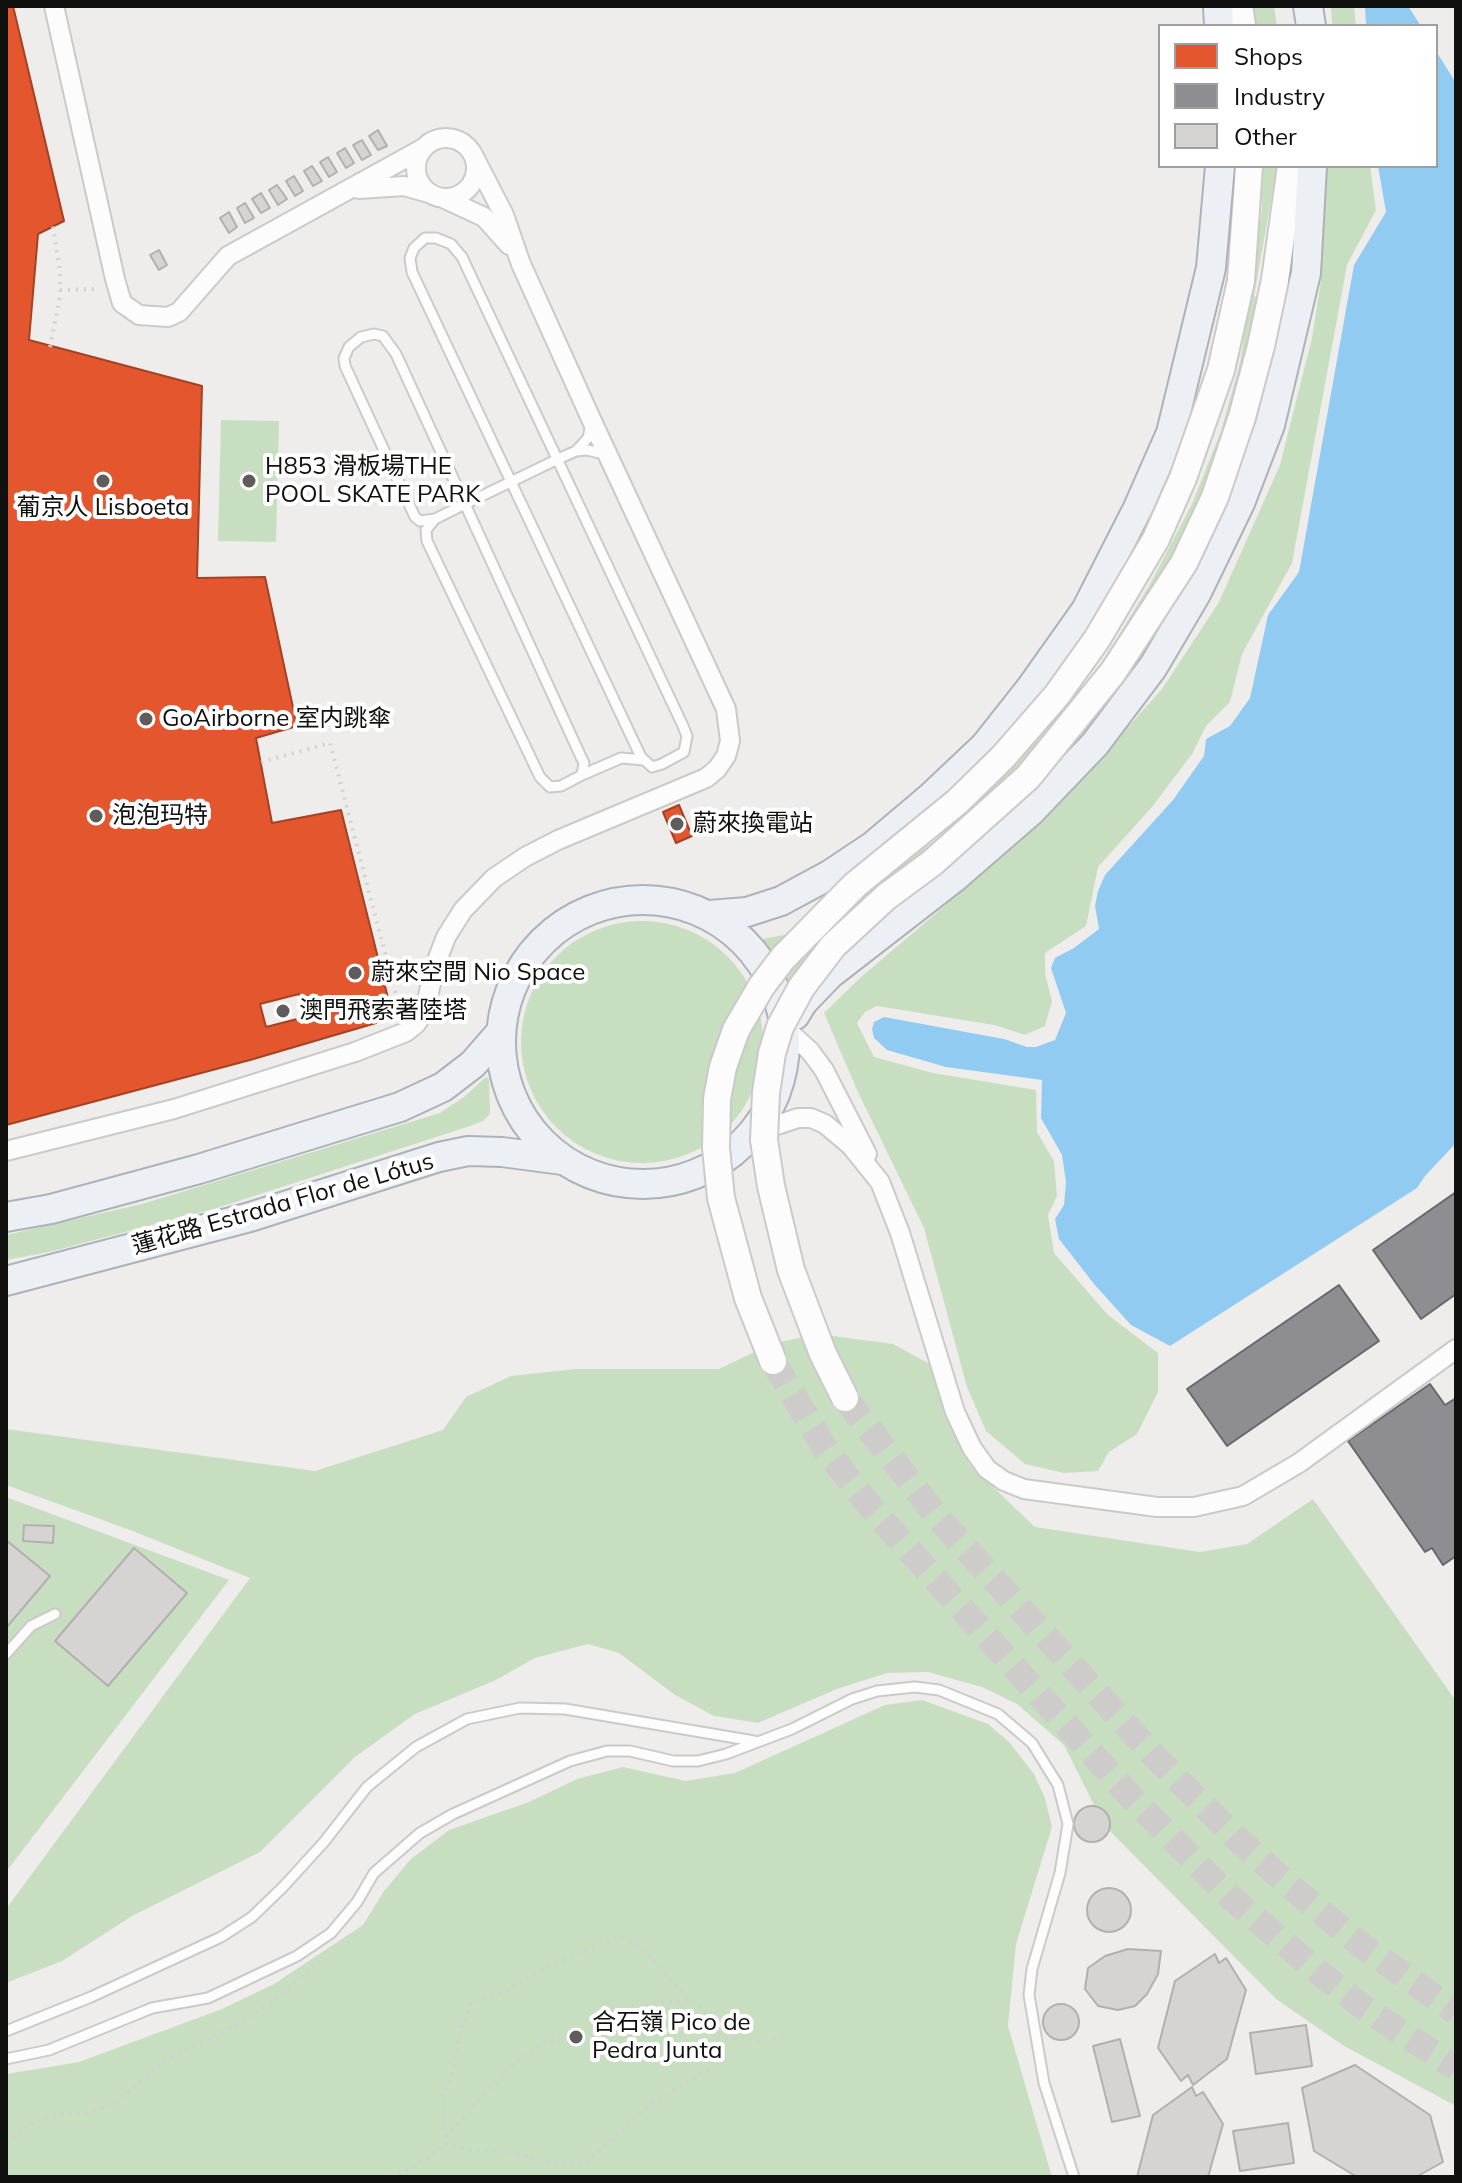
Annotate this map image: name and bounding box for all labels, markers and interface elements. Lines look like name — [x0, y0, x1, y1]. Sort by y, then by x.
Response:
legend — [1158, 24, 1438, 168]
text: Shops — [1234, 41, 1303, 71]
text: Industry — [1234, 81, 1325, 111]
text: Other — [1234, 121, 1297, 151]
place label: H853 滑板場THE POOL SKATE PARK — [265, 453, 480, 509]
marker: 葡京人 Lisboeta — [94, 472, 112, 490]
marker: H853 滑板場THE POOL SKATE PARK — [240, 472, 258, 490]
place label: 葡京人 Lisboeta — [17, 494, 189, 522]
place label: GoAirborne 室内跳傘 — [162, 705, 392, 733]
marker: GoAirborne 室内跳傘 — [137, 710, 155, 728]
place label: 泡泡玛特 — [112, 802, 208, 830]
marker: 泡泡玛特 — [87, 807, 105, 825]
place label: 蔚來換電站 — [693, 810, 813, 838]
marker: 蔚來換電站 — [668, 815, 686, 833]
place label: 蔚來空間 Nio Space — [371, 959, 585, 987]
marker: 蔚來空間 Nio Space — [346, 964, 364, 982]
place label: 澳門飛索著陸塔 — [299, 997, 467, 1025]
marker: 澳門飛索著陸塔 — [274, 1002, 292, 1020]
street label: 蓮花路 Estrada Flor de Lótus — [129, 1147, 437, 1261]
place label: 合石嶺 Pico de Pedra Junta — [592, 2009, 751, 2065]
marker: 合石嶺 Pico de Pedra Junta — [567, 2028, 585, 2046]

